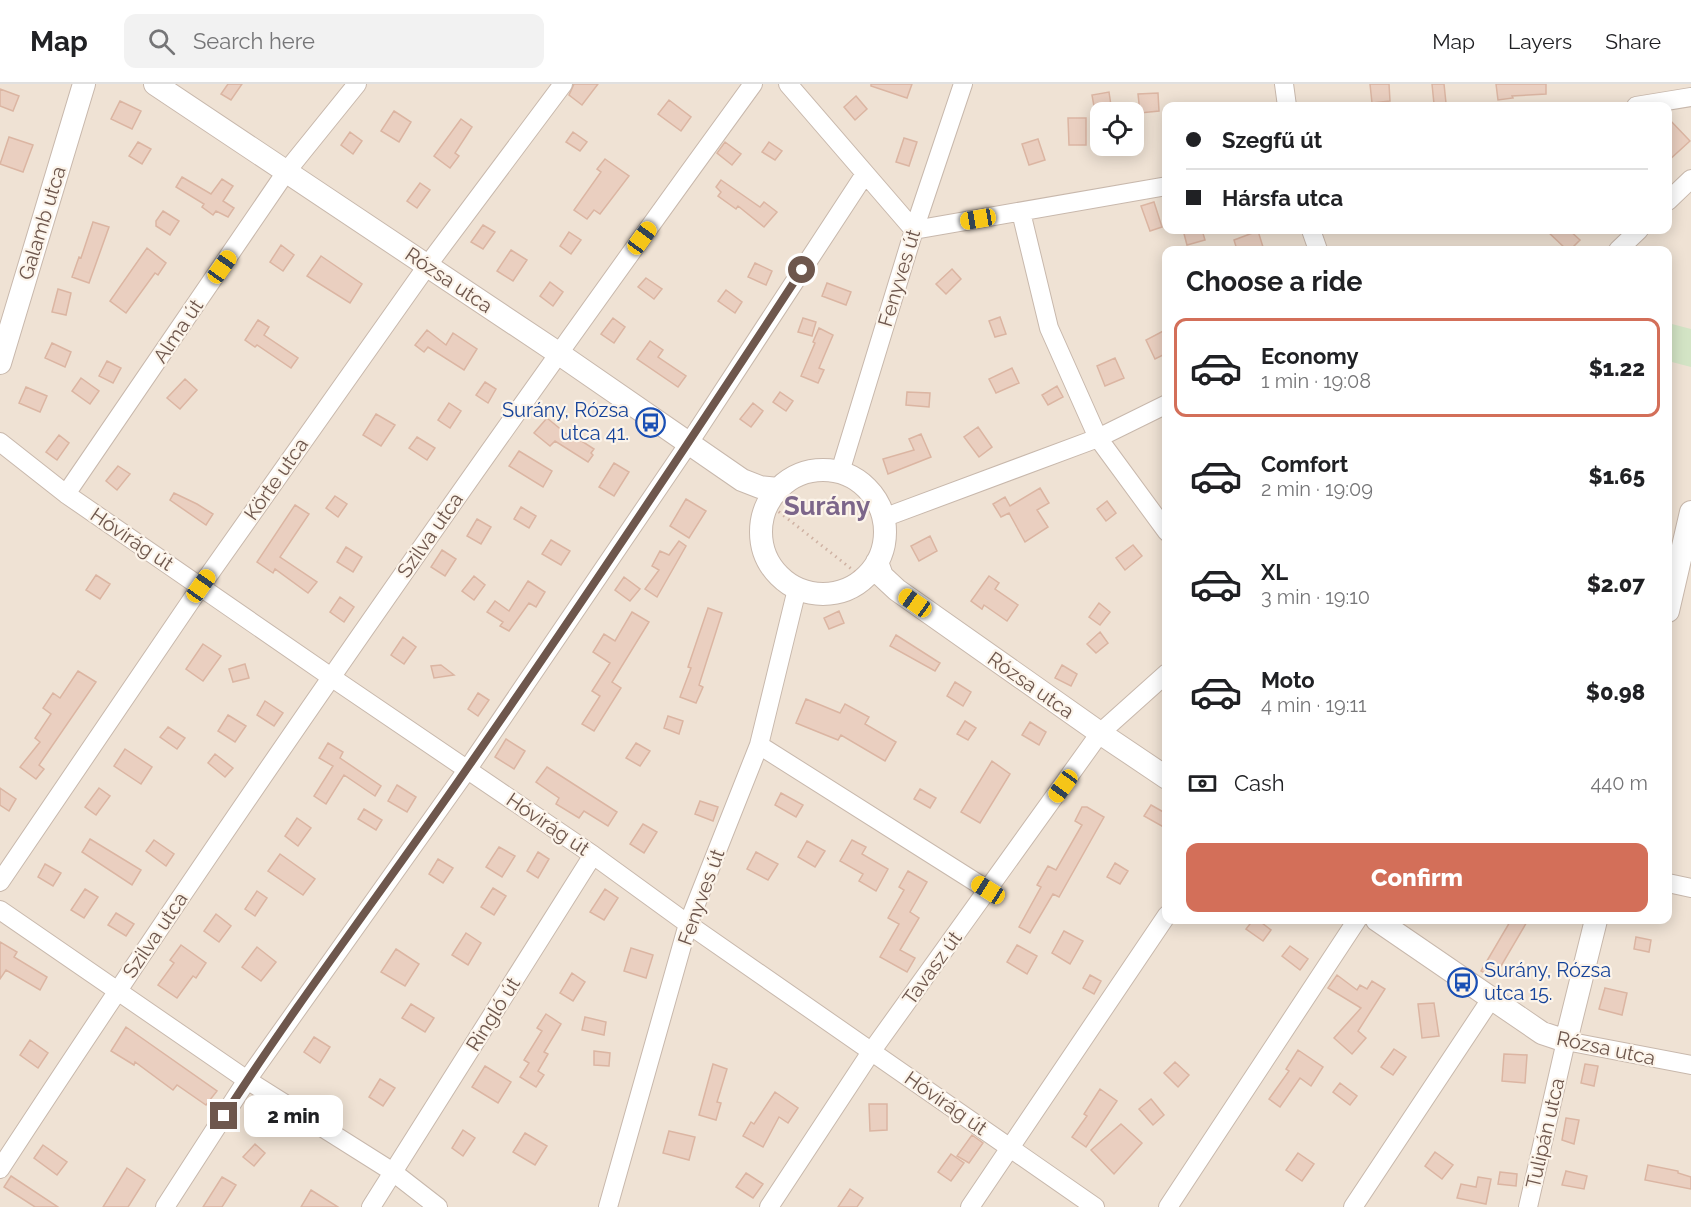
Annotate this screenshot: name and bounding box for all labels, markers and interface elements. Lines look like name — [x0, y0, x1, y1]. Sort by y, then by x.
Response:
search box — [124, 14, 544, 68]
text: Map — [30, 25, 88, 58]
icon: search — [145, 25, 178, 58]
text: Search here — [193, 28, 315, 54]
text: Map — [1432, 29, 1475, 54]
text: Layers — [1508, 29, 1572, 54]
text: Share — [1605, 29, 1661, 54]
map controls — [1090, 102, 1144, 156]
button: locate — [1090, 102, 1144, 156]
text: Szegfű út — [1222, 127, 1322, 153]
street label: Galamb utca — [13, 163, 71, 283]
text: Hársfa utca — [1222, 185, 1343, 211]
car — [959, 207, 997, 231]
car — [624, 218, 660, 258]
street label: Fenyves út — [873, 226, 925, 330]
street label: Rózsa utca — [401, 242, 497, 318]
car — [204, 247, 240, 287]
route start — [788, 256, 815, 283]
text: Choose a ride — [1186, 266, 1362, 297]
street label: Alma út — [148, 294, 208, 368]
icon: car — [1189, 341, 1243, 395]
text: Economy — [1261, 343, 1359, 369]
text: $1.22 — [1589, 355, 1645, 381]
text: 1 min · 19:08 — [1261, 369, 1371, 393]
place label: Surány, Rózsa utca 41. — [502, 398, 629, 445]
bus stop icon: Surány, Rózsa utca 41. — [634, 406, 666, 438]
street label: Körte utca — [239, 433, 313, 525]
icon: car — [1189, 449, 1243, 503]
text: Comfort — [1261, 451, 1348, 477]
text: $1.65 — [1589, 463, 1645, 489]
text: 2 min · 19:09 — [1261, 477, 1373, 501]
street label: Szilva utca — [392, 488, 468, 582]
district label: Surány — [784, 491, 870, 521]
street label: Hóvirág út — [86, 502, 178, 576]
icon: car — [1189, 557, 1243, 611]
text: XL — [1261, 559, 1288, 585]
car — [183, 566, 219, 606]
text: $2.07 — [1587, 571, 1645, 597]
car — [895, 585, 935, 621]
text: 3 min · 19:10 — [1261, 585, 1370, 609]
street label: Rózsa utca — [983, 646, 1079, 724]
icon: car — [1189, 665, 1243, 719]
text: Moto — [1261, 667, 1315, 693]
text: $0.98 — [1586, 679, 1645, 705]
text: 4 min · 19:11 — [1261, 693, 1367, 717]
car — [1045, 766, 1081, 806]
icon: cash — [1186, 767, 1219, 800]
text: Cash — [1234, 770, 1285, 796]
text: 440 m — [1590, 771, 1648, 795]
street label: Hóvirág út — [502, 787, 594, 861]
button: Confirm — [1186, 843, 1648, 912]
street label: Fenyves út — [673, 845, 730, 948]
car — [968, 873, 1008, 907]
street label: Szilva utca — [118, 888, 192, 982]
street label: Tavasz út — [897, 926, 967, 1010]
place label: Surány, Rózsa utca 15. — [1484, 958, 1611, 1005]
bus stop icon: Surány, Rózsa utca 15. — [1447, 966, 1479, 998]
street label: Ringló út — [461, 972, 525, 1055]
street label: Rózsa utca — [1554, 1026, 1658, 1070]
street label: Hóvirág út — [900, 1066, 992, 1140]
street label: Tulipán utca — [1521, 1075, 1569, 1191]
callout: 2 min — [245, 1095, 344, 1137]
route end — [210, 1102, 237, 1129]
text: 2 min — [267, 1104, 320, 1128]

